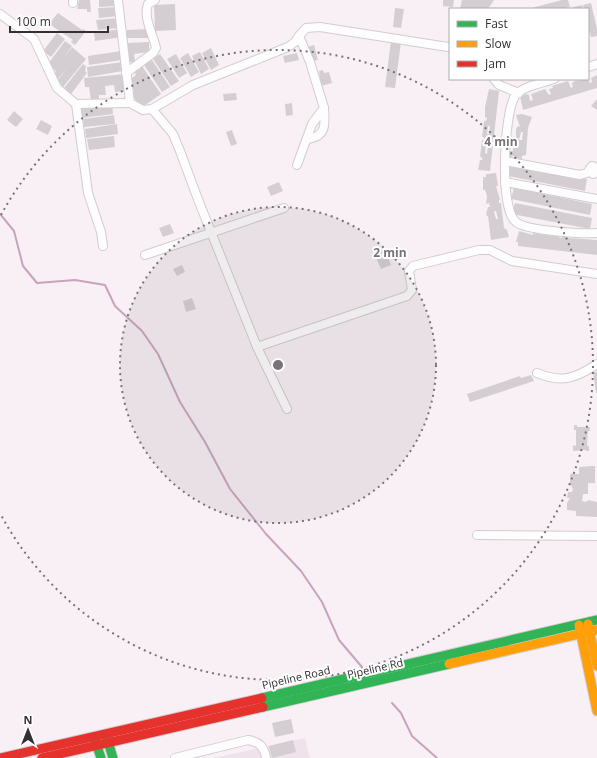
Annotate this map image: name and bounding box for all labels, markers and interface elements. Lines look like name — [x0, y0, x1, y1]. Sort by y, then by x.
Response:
scale bar — [10, 8, 108, 34]
legend — [449, 8, 589, 80]
text: 100 m — [16, 13, 51, 30]
text: Fast — [485, 15, 508, 32]
text: Slow — [485, 35, 512, 52]
text: Jam — [484, 55, 506, 72]
text: 4 min — [484, 133, 518, 150]
text: 2 min — [373, 244, 407, 261]
centre of rings — [271, 358, 285, 372]
street label: Pipeline Rd — [345, 654, 405, 682]
street label: Pipeline Road — [260, 662, 332, 692]
north arrow — [8, 710, 48, 750]
text: N — [24, 712, 32, 727]

